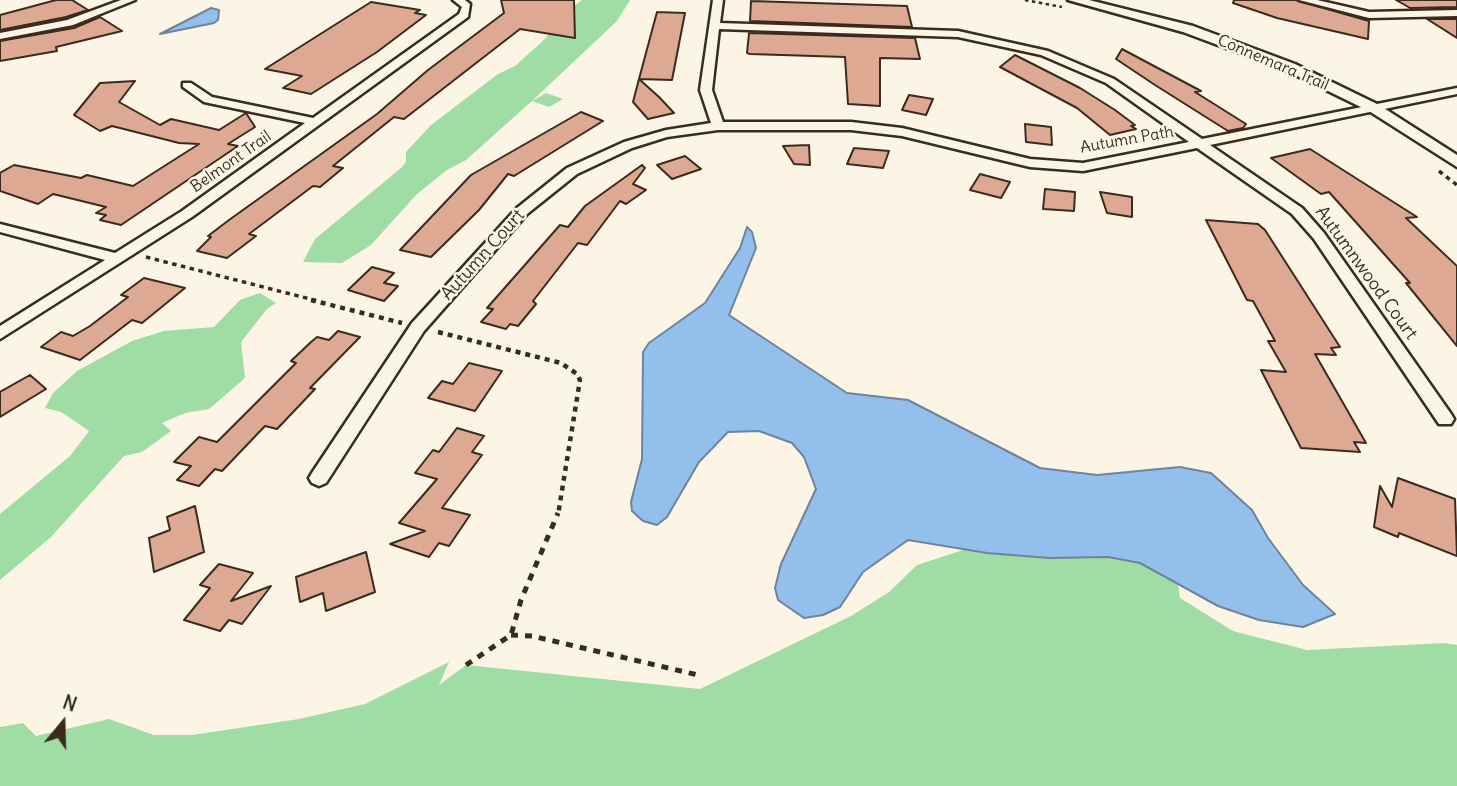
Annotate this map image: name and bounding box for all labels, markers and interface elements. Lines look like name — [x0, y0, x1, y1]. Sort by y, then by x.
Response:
street label: Connemara Trail — [1215, 31, 1331, 95]
street label: Autumn Path — [1079, 122, 1175, 158]
street label: Belmont Trail — [187, 127, 275, 197]
street label: Autumnwood Court — [1310, 202, 1422, 344]
street label: Autumn Court — [437, 205, 529, 305]
north arrow — [28, 688, 98, 758]
text: N — [60, 690, 80, 717]

